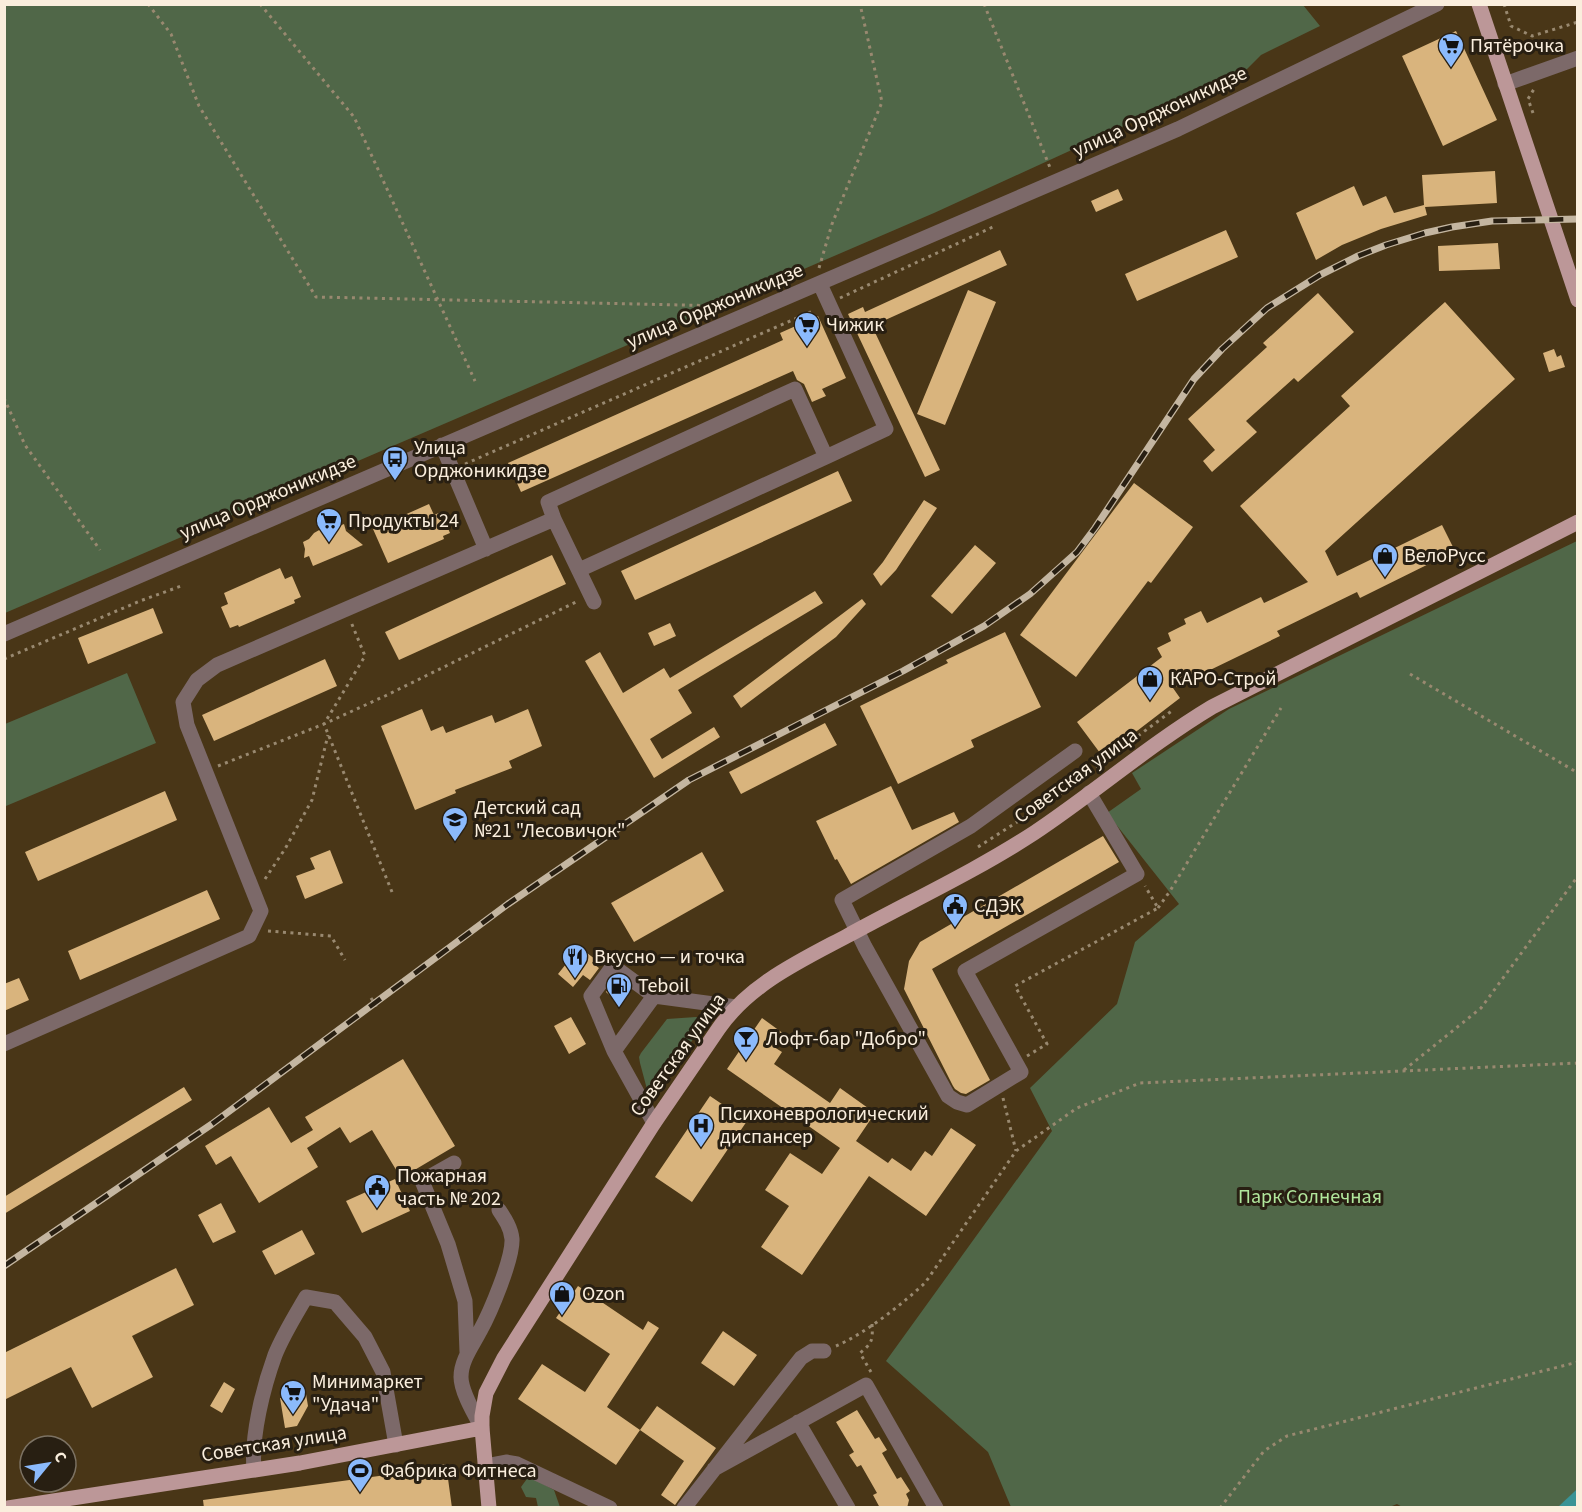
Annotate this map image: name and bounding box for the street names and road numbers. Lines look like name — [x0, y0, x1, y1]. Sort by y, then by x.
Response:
street label: улица Орджоникидзе — [1068, 59, 1252, 165]
street label: улица Орджоникидзе — [622, 256, 808, 356]
street label: улица Орджоникидзе — [175, 447, 361, 547]
street label: Советская улица — [1008, 722, 1144, 830]
street label: Советская улица — [624, 987, 732, 1123]
street label: Советская улица — [199, 1419, 349, 1469]

